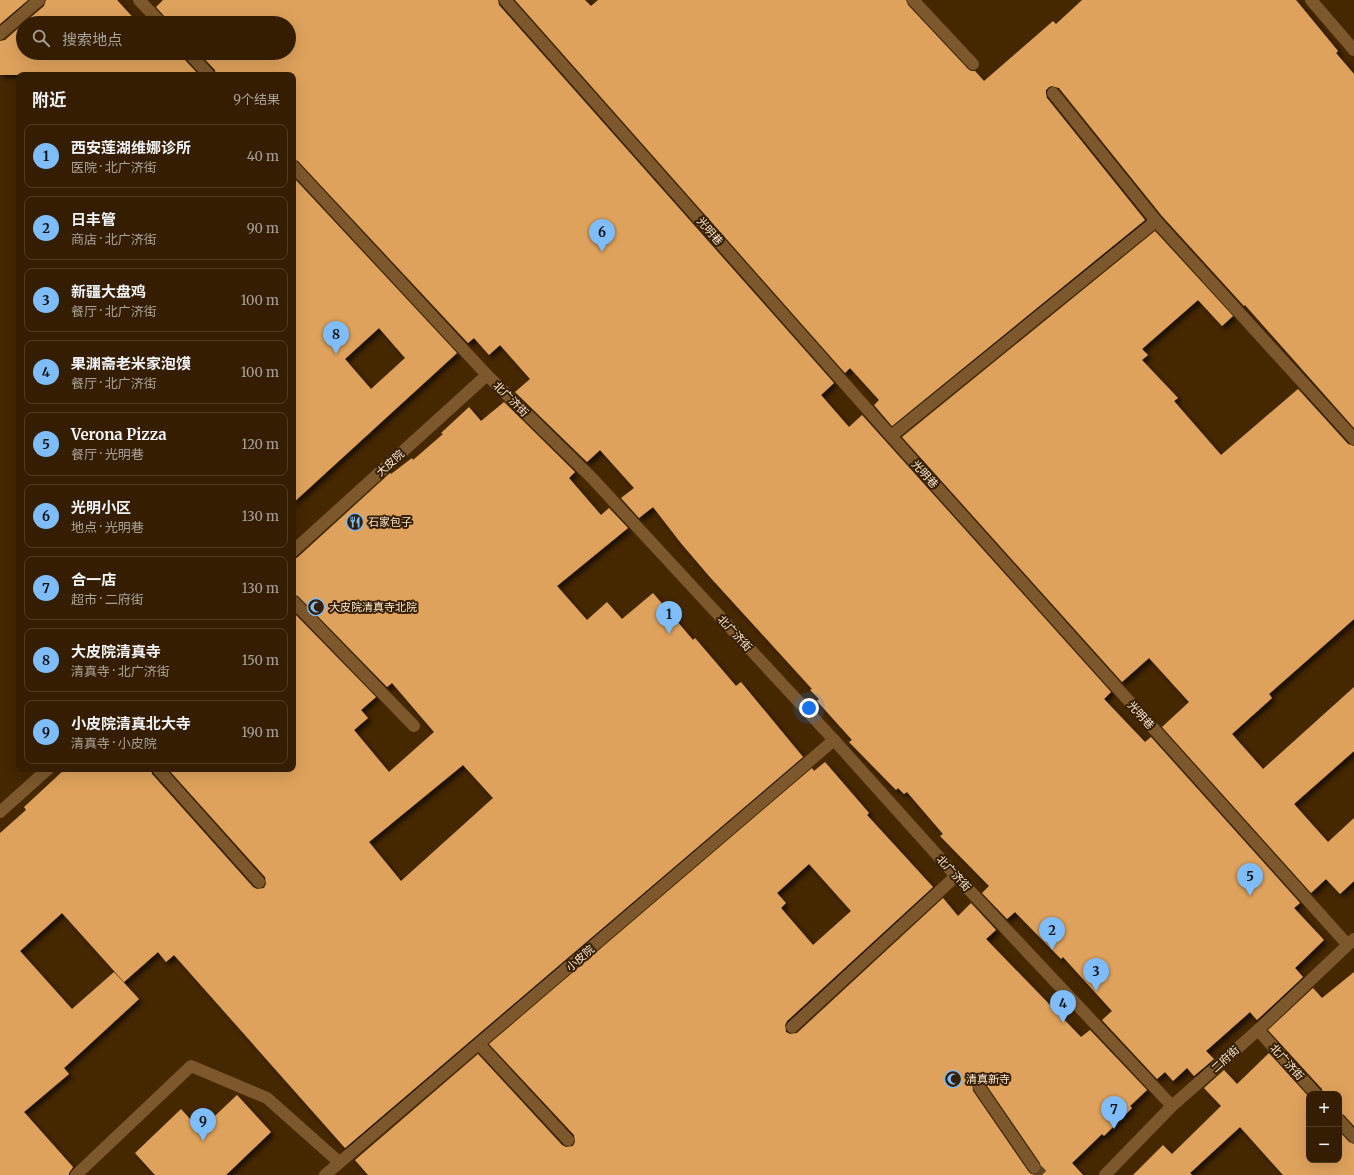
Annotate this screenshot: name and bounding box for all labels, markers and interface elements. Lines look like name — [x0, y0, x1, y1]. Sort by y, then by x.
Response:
search box — [16, 16, 296, 60]
icon: search — [30, 27, 52, 49]
text: 搜索地点 — [62, 30, 122, 49]
text: 附近 — [32, 89, 66, 111]
text: 9个结果 — [233, 91, 280, 108]
text: 西安莲湖维娜诊所 — [71, 138, 191, 157]
text: 1 — [43, 148, 49, 165]
text: 40 m — [247, 148, 279, 165]
text: 医院 · 北广济街 — [71, 159, 157, 176]
text: 日丰管 — [71, 210, 116, 229]
street label: 光明巷 — [694, 214, 726, 248]
pin: 6 — [589, 219, 615, 252]
text: 2 — [42, 220, 50, 237]
text: 90 m — [247, 220, 279, 237]
text: 商店 · 北广济街 — [71, 231, 157, 248]
text: 新疆大盘鸡 — [71, 282, 146, 301]
text: 3 — [42, 292, 50, 309]
text: 100 m — [241, 292, 279, 309]
text: 餐厅 · 北广济街 — [71, 303, 157, 320]
pin: 8 — [323, 321, 349, 354]
text: 果渊斋老米家泡馍 — [71, 354, 191, 373]
text: 4 — [42, 364, 50, 381]
text: 100 m — [241, 364, 279, 381]
text: 餐厅 · 北广济街 — [71, 375, 157, 392]
street label: 北广济街 — [490, 378, 532, 420]
text: Verona Pizza — [71, 425, 167, 444]
text: 5 — [42, 436, 50, 453]
text: 120 m — [241, 436, 279, 453]
text: 餐厅 · 光明巷 — [71, 446, 144, 463]
street label: 大皮院 — [373, 447, 407, 479]
street label: 光明巷 — [909, 457, 941, 491]
text: 光明小区 — [71, 498, 131, 517]
text: 6 — [42, 508, 50, 525]
text: 130 m — [242, 508, 279, 525]
restaurant icon: 石家包子 — [345, 512, 365, 532]
place label: 石家包子 — [368, 515, 412, 529]
text: 地点 · 光明巷 — [71, 519, 144, 536]
text: 合一店 — [71, 570, 116, 589]
text: 7 — [42, 580, 50, 597]
text: 130 m — [242, 580, 279, 597]
text: 超市 · 二府街 — [71, 591, 144, 608]
mosque icon: 大皮院清真寺北院 — [306, 597, 326, 617]
place label: 大皮院清真寺北院 — [329, 600, 417, 614]
pin: 1 — [656, 601, 682, 634]
street label: 北广济街 — [715, 612, 755, 654]
text: 大皮院清真寺 — [71, 642, 161, 661]
text: 8 — [42, 652, 50, 669]
text: 150 m — [242, 652, 279, 669]
text: 清真寺 · 北广济街 — [71, 663, 170, 680]
your location — [799, 698, 819, 718]
street label: 光明巷 — [1125, 698, 1157, 732]
text: 小皮院清真北大寺 — [71, 714, 191, 733]
text: 9 — [42, 724, 50, 741]
text: 190 m — [242, 724, 279, 741]
text: 清真寺 · 小皮院 — [71, 735, 157, 752]
street label: 北广济街 — [934, 852, 974, 894]
pin: 5 — [1237, 863, 1263, 896]
pin: 2 — [1039, 917, 1065, 950]
street label: 小皮院 — [563, 942, 597, 974]
pin: 3 — [1083, 958, 1109, 991]
pin: 4 — [1050, 990, 1076, 1023]
street label: 北广济街 — [1267, 1041, 1307, 1083]
street label: 二府街 — [1208, 1043, 1242, 1075]
mosque icon: 清真新寺 — [943, 1069, 963, 1089]
place label: 清真新寺 — [966, 1072, 1010, 1086]
map controls — [1306, 1091, 1342, 1163]
button: + — [1306, 1091, 1342, 1127]
pin: 7 — [1101, 1096, 1127, 1129]
pin: 9 — [190, 1108, 216, 1141]
button: − — [1306, 1127, 1342, 1163]

